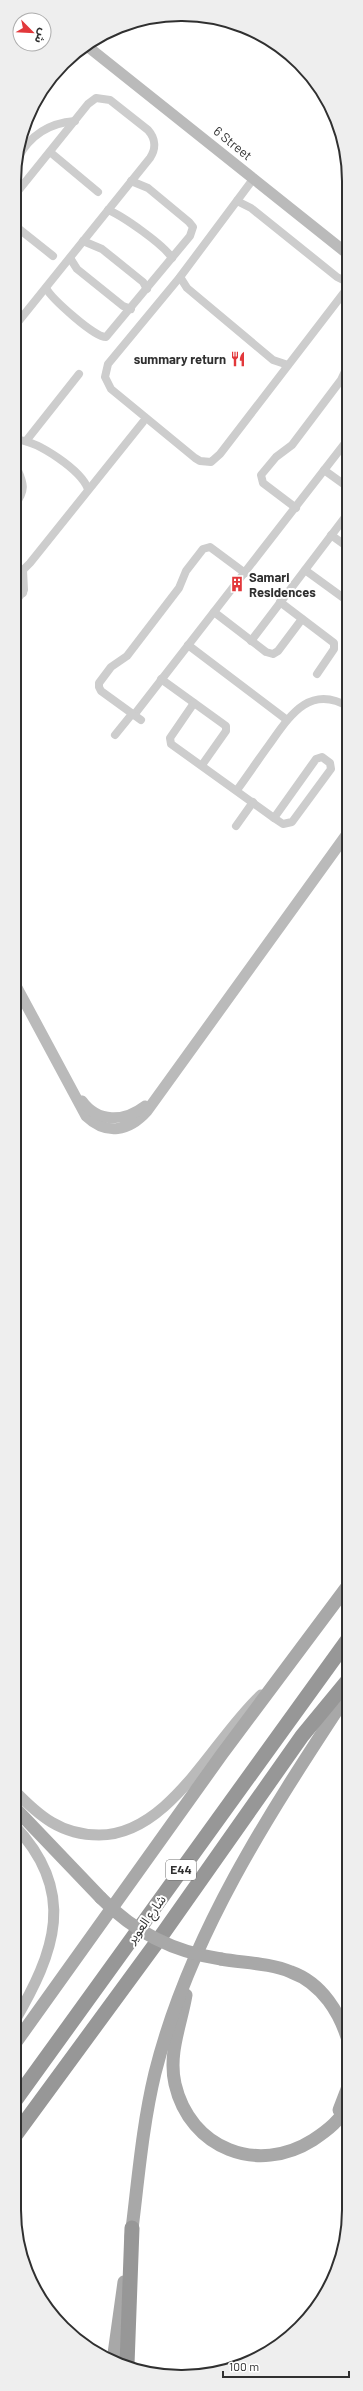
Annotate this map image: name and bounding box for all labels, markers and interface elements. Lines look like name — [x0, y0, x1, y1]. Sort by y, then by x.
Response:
north arrow — [12, 12, 52, 52]
text: ش — [32, 26, 51, 46]
street label: 6 Street — [211, 123, 255, 163]
restaurant icon: summary return — [229, 350, 247, 368]
place label: summary return — [134, 351, 226, 367]
place label: Samari Residences — [249, 569, 316, 600]
building icon: Samari Residences — [228, 575, 246, 593]
road number: E44 — [166, 1860, 196, 1880]
street label: شارع العوير — [122, 1891, 171, 1949]
scale bar — [223, 2353, 349, 2379]
text: 100 m — [229, 2359, 259, 2373]

